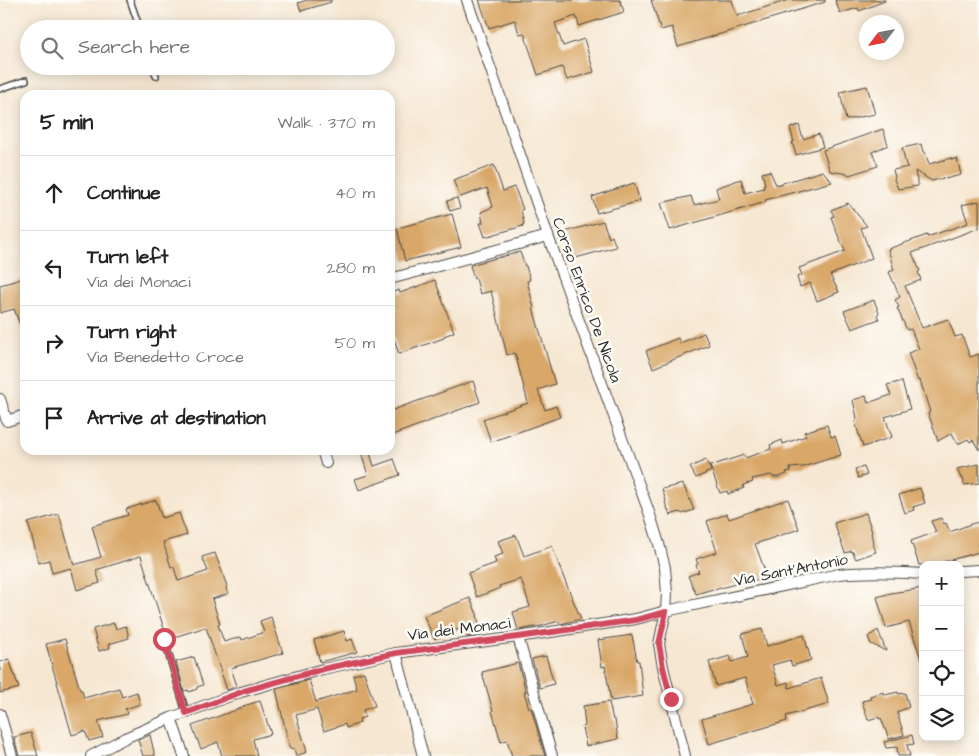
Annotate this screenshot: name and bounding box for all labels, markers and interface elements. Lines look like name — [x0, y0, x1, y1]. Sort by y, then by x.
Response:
north arrow — [859, 15, 904, 60]
search box — [20, 20, 395, 75]
icon: search — [38, 34, 66, 62]
text: Search here — [78, 34, 190, 61]
text: 5 min — [40, 108, 93, 137]
text: Walk · 370 m — [277, 112, 375, 134]
icon: ahead — [40, 179, 68, 207]
text: Continue — [87, 180, 161, 207]
text: 40 m — [335, 182, 375, 204]
street label: Corso Enrico De Nicola — [547, 214, 627, 386]
text: Turn left — [87, 244, 168, 271]
icon: left — [40, 254, 68, 282]
text: 280 m — [327, 257, 375, 279]
text: Via dei Monaci — [87, 271, 191, 293]
text: Turn right — [87, 319, 176, 346]
icon: right — [40, 329, 68, 357]
text: 50 m — [335, 332, 375, 354]
text: Via Benedetto Croce — [87, 346, 244, 368]
icon: arrive — [40, 404, 68, 432]
text: Arrive at destination — [87, 405, 266, 432]
street label: Via Sant'Antonio — [732, 548, 850, 592]
map controls — [919, 561, 964, 741]
button: + — [919, 561, 964, 606]
button: − — [919, 606, 964, 651]
street label: Via dei Monaci — [406, 612, 512, 646]
route start — [153, 628, 176, 651]
button: locate — [919, 651, 964, 696]
route end — [660, 688, 683, 711]
button: layers — [919, 696, 964, 741]

